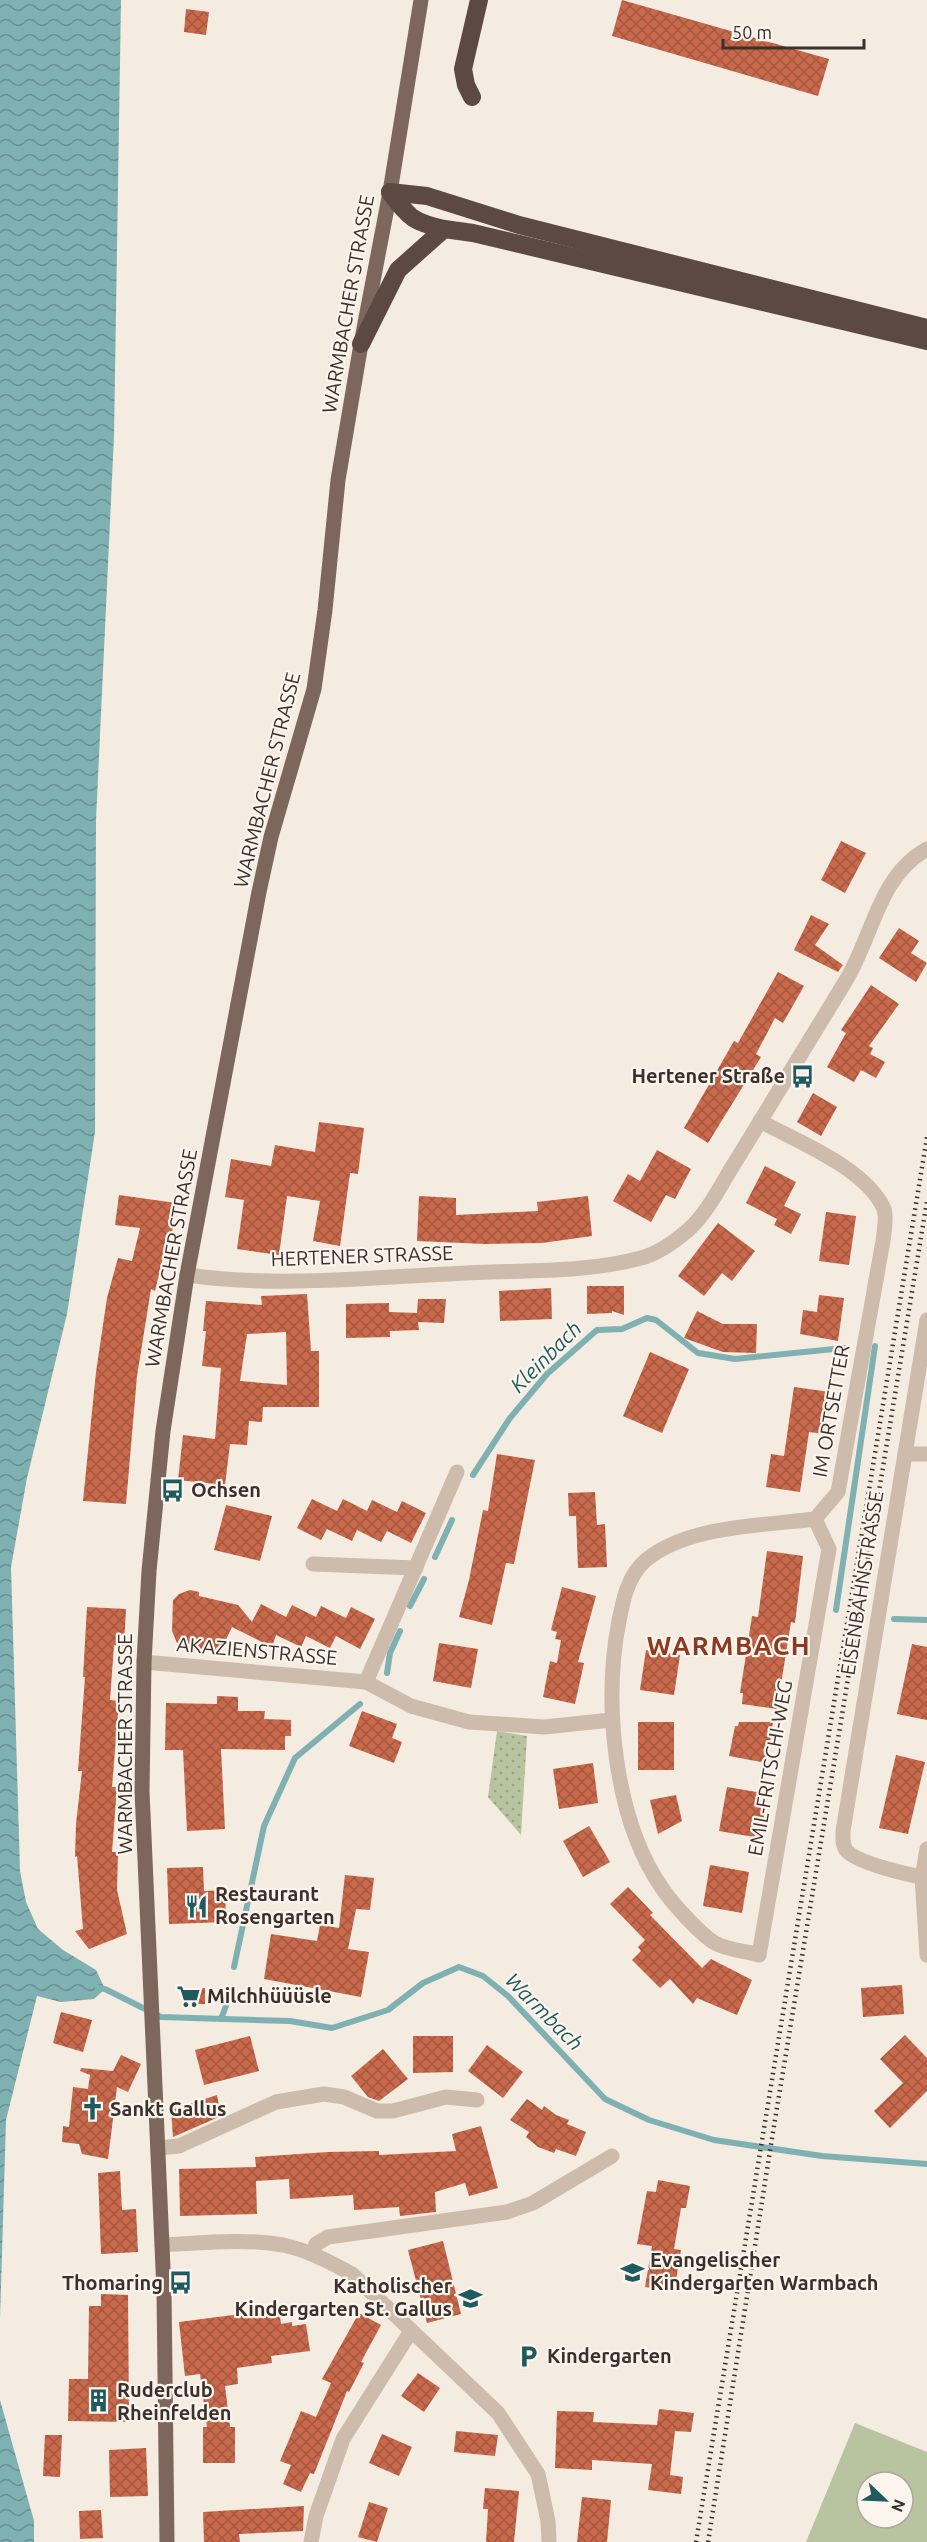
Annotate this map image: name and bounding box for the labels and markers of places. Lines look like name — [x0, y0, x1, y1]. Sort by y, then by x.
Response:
bus stop icon: Hertener Straße — [790, 1063, 816, 1089]
place label: Hertener Straße — [631, 1064, 785, 1087]
bus stop icon: Ochsen — [160, 1477, 186, 1503]
place label: Ochsen — [191, 1478, 261, 1501]
place label: Restaurant Rosengarten — [215, 1882, 335, 1928]
restaurant icon: Restaurant Rosengarten — [184, 1893, 210, 1919]
supermarket icon: Milchhüüüsle — [176, 1983, 202, 2009]
place label: Milchhüüüsle — [207, 1984, 332, 2007]
church icon: Sankt Gallus — [79, 2096, 105, 2122]
place label: Sankt Gallus — [110, 2097, 227, 2120]
place label: Evangelischer Kindergarten Warmbach — [650, 2248, 879, 2294]
school or university icon: Evangelischer Kindergarten Warmbach — [619, 2259, 645, 2285]
bus stop icon: Thomaring — [168, 2270, 194, 2296]
place label: Thomaring — [62, 2271, 163, 2294]
place label: Katholischer Kindergarten St. Gallus — [235, 2274, 453, 2320]
school or university icon: Katholischer Kindergarten St. Gallus — [457, 2285, 483, 2311]
parking icon: Kindergarten — [516, 2343, 542, 2369]
place label: Kindergarten — [547, 2344, 672, 2367]
place label: Ruderclub Rheinfelden — [117, 2378, 232, 2424]
building icon: Ruderclub Rheinfelden — [86, 2388, 112, 2414]

